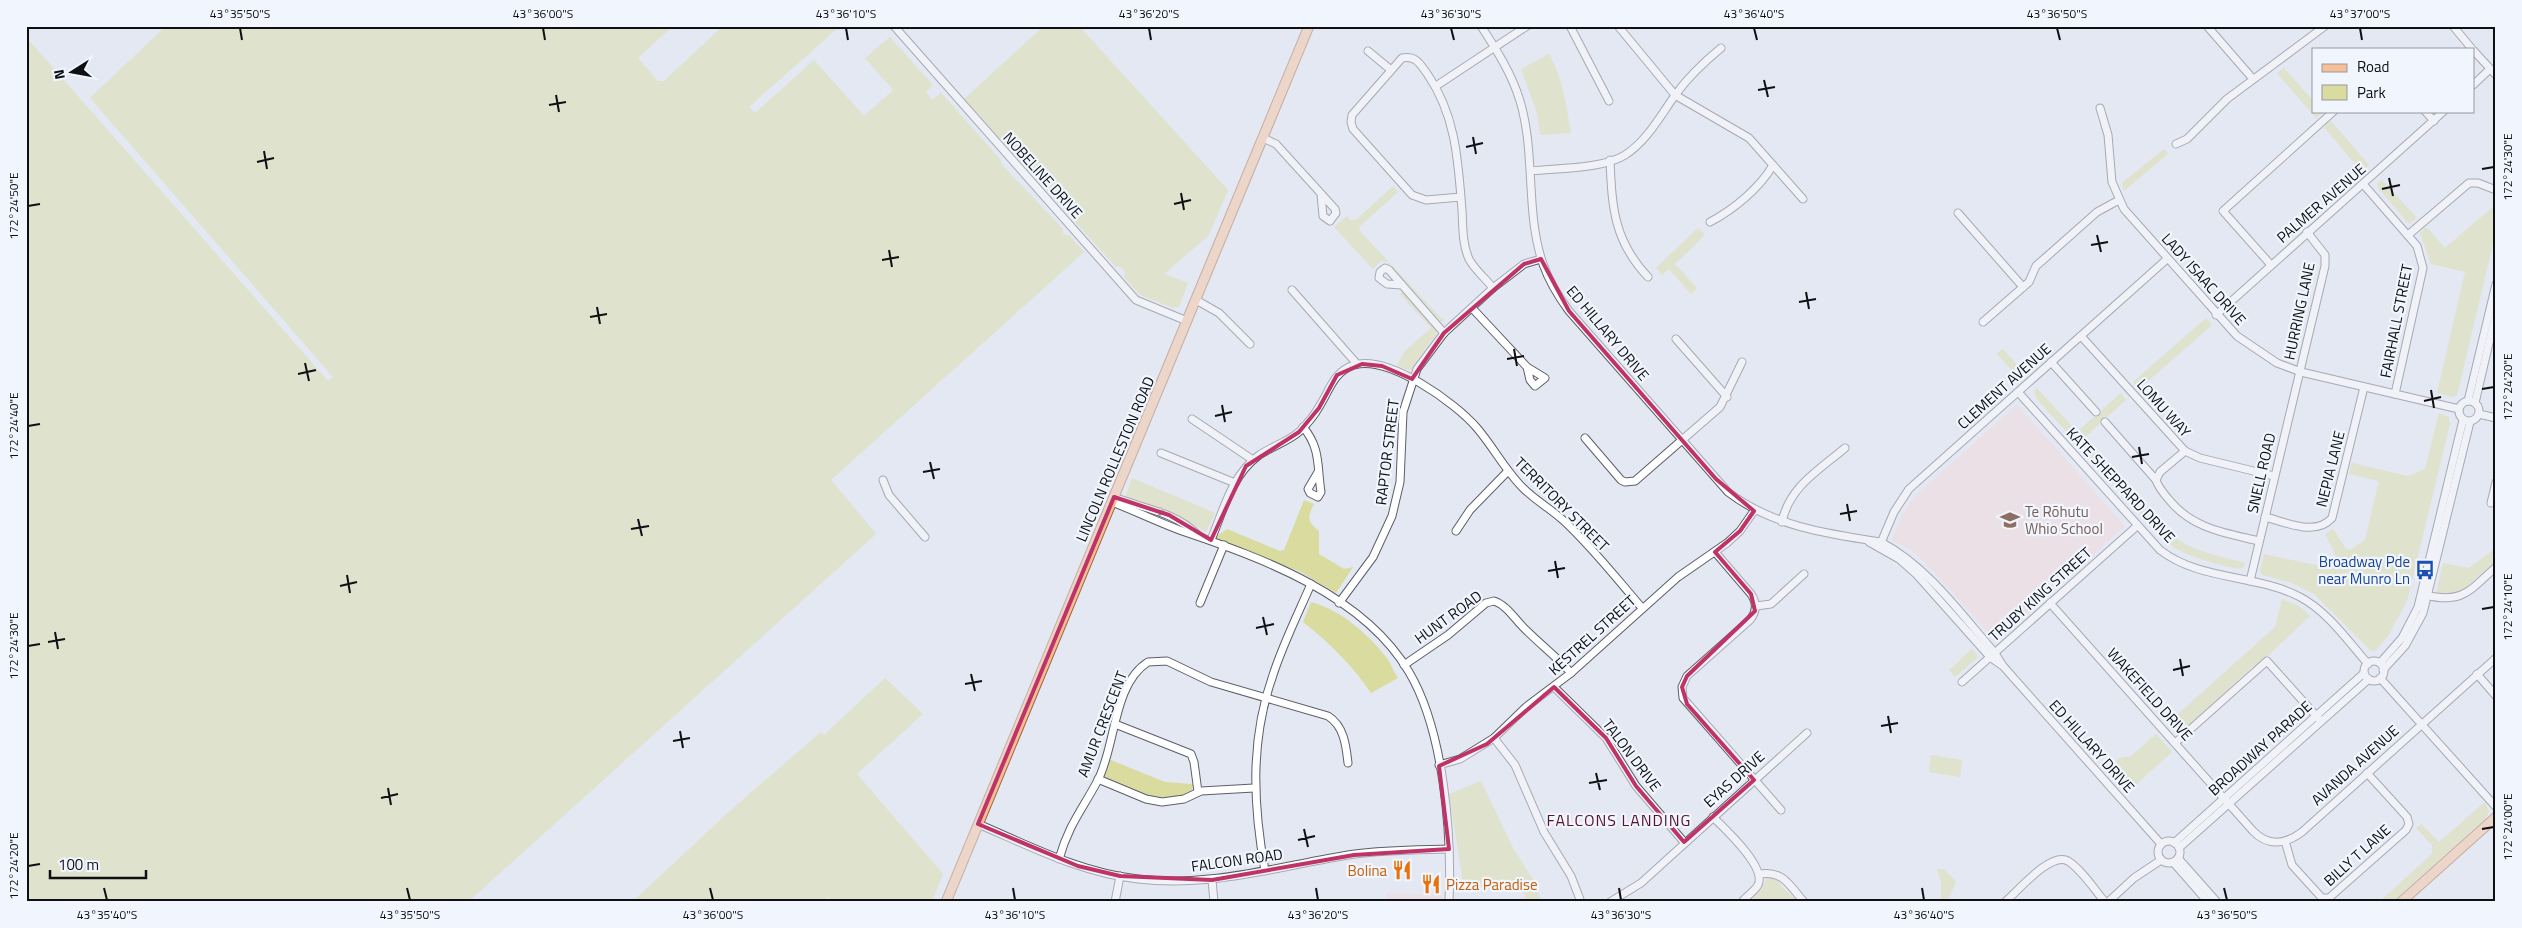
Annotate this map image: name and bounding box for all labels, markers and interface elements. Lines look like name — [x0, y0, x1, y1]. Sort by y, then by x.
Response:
text: 43°35'50"S — [210, 4, 270, 23]
text: 43°36'00"S — [513, 4, 573, 23]
text: 43°36'10"S — [816, 4, 876, 23]
text: 43°36'20"S — [1119, 4, 1179, 23]
text: 43°36'30"S — [1421, 4, 1481, 23]
text: 43°36'40"S — [1724, 4, 1784, 23]
text: 43°36'50"S — [2027, 4, 2087, 23]
text: 43°37'00"S — [2330, 4, 2390, 23]
north arrow — [48, 48, 98, 98]
legend — [2312, 48, 2474, 112]
text: Road — [2357, 55, 2389, 78]
text: N — [48, 68, 70, 81]
text: Park — [2357, 81, 2386, 104]
street label: NOBELINE DRIVE — [998, 126, 1088, 224]
text: 172°24'30"E — [2498, 133, 2517, 201]
street label: PALMER AVENUE — [2271, 158, 2371, 248]
text: 172°24'50"E — [4, 172, 23, 240]
street label: LADY ISAAC DRIVE — [2156, 228, 2252, 330]
street label: HURRING LANE — [2277, 260, 2321, 362]
street label: FAIRHALL STREET — [2374, 262, 2418, 380]
street label: ED HILLARY DRIVE — [1561, 280, 1655, 386]
street label: CLEMENT AVENUE — [1952, 337, 2056, 435]
text: 172°24'20"E — [2498, 353, 2517, 421]
street label: LINCOLN ROLLESTON ROAD — [1070, 373, 1160, 545]
street label: LOMU WAY — [2131, 374, 2197, 442]
text: 172°24'40"E — [4, 392, 23, 460]
street label: RAPTOR STREET — [1369, 398, 1405, 506]
street label: KATE SHEPPARD DRIVE — [2061, 422, 2181, 548]
street label: NEPIA LANE — [2309, 428, 2351, 510]
street label: SNELL ROAD — [2241, 431, 2281, 515]
street label: TERRITORY STREET — [1509, 451, 1615, 557]
place label: Te Rōhutu Whio School — [2025, 500, 2103, 540]
one-way arrow — [1149, 507, 1165, 517]
school or university icon: Te Rōhutu Whio School — [1999, 509, 2021, 531]
street label: TRUBY KING STREET — [1983, 541, 2097, 647]
place label: Broadway Pde near Munro Ln — [2318, 550, 2410, 590]
bus stop icon: Broadway Pde near Munro Ln — [2414, 559, 2436, 581]
text: 172°24'10"E — [2498, 573, 2517, 641]
street label: HUNT ROAD — [1409, 585, 1487, 649]
street label: KESTREL STREET — [1543, 589, 1641, 681]
text: 172°24'30"E — [4, 612, 23, 680]
street label: WAKEFIELD DRIVE — [2102, 642, 2198, 746]
street label: AMUR CRESCENT — [1071, 667, 1133, 780]
street label: ED HILLARY DRIVE — [2044, 694, 2140, 798]
street label: BROADWAY PARADE — [2203, 695, 2317, 801]
street label: TALON DRIVE — [1597, 714, 1667, 796]
street label: AVANDA AVENUE — [2306, 719, 2404, 811]
street label: EYAS DRIVE — [1698, 745, 1770, 813]
text: 172°24'00"E — [2498, 793, 2517, 861]
district label: FALCONS LANDING — [1547, 808, 1691, 832]
street label: BILLY T LANE — [2318, 819, 2396, 891]
text: 172°24'20"E — [4, 832, 23, 900]
street label: FALCON ROAD — [1190, 842, 1284, 878]
scale bar — [50, 848, 146, 880]
text: 100 m — [58, 853, 99, 876]
place label: Bolina — [1348, 859, 1387, 882]
restaurant icon: Bolina — [1391, 859, 1413, 881]
restaurant icon: Pizza Paradise — [1420, 873, 1442, 895]
place label: Pizza Paradise — [1446, 873, 1537, 896]
text: 43°35'40"S — [77, 905, 137, 924]
text: 43°35'50"S — [380, 905, 440, 924]
text: 43°36'00"S — [683, 905, 743, 924]
text: 43°36'10"S — [985, 905, 1045, 924]
text: 43°36'20"S — [1288, 905, 1348, 924]
text: 43°36'30"S — [1591, 905, 1651, 924]
text: 43°36'40"S — [1894, 905, 1954, 924]
text: 43°36'50"S — [2197, 905, 2257, 924]

